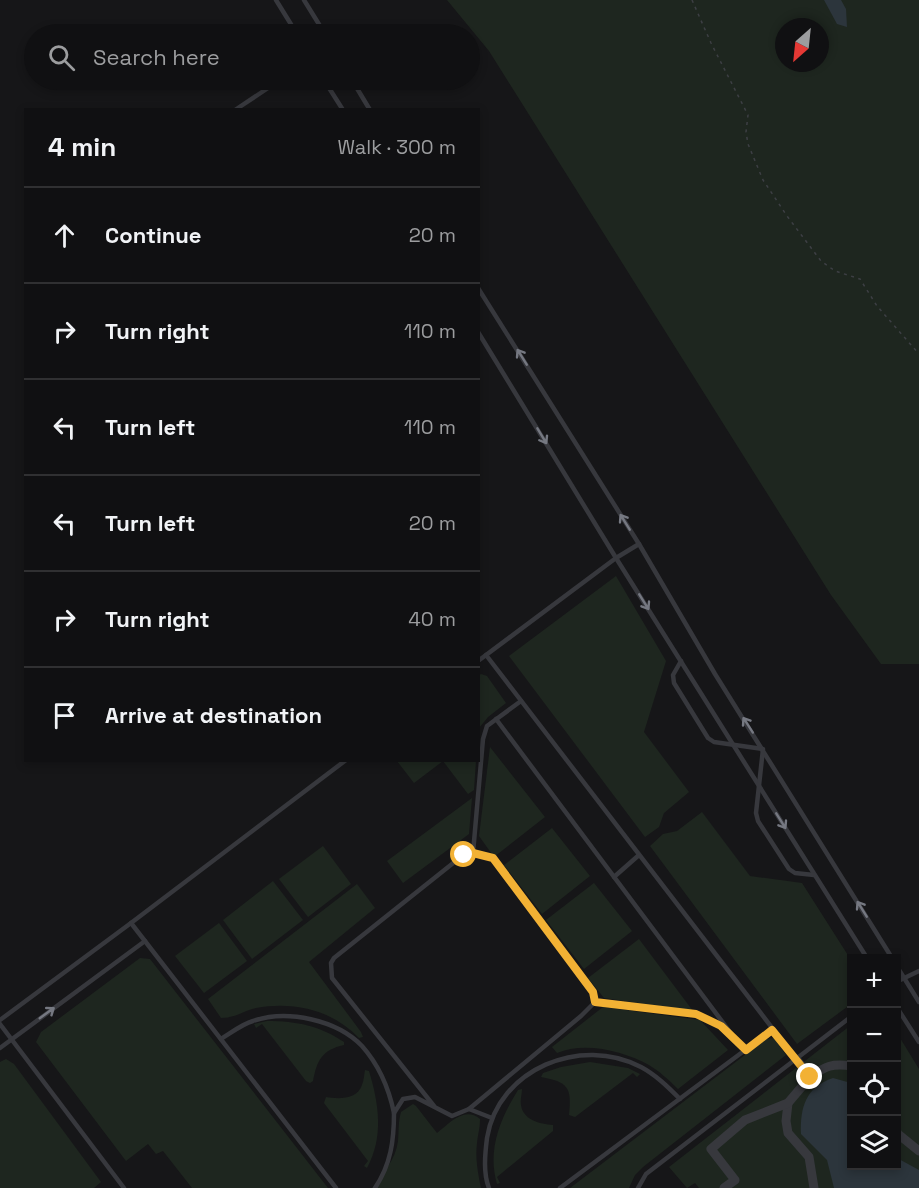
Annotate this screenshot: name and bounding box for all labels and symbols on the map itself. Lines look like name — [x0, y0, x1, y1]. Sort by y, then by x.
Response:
north arrow — [775, 18, 829, 72]
one-way arrow — [515, 349, 527, 366]
one-way arrow — [536, 427, 548, 444]
one-way arrow — [619, 514, 632, 531]
one-way arrow — [638, 593, 650, 610]
one-way arrow — [742, 717, 754, 734]
one-way arrow — [775, 812, 787, 829]
route start — [450, 841, 476, 867]
one-way arrow — [855, 901, 867, 918]
one-way arrow — [38, 1007, 54, 1019]
route end — [796, 1063, 822, 1089]

